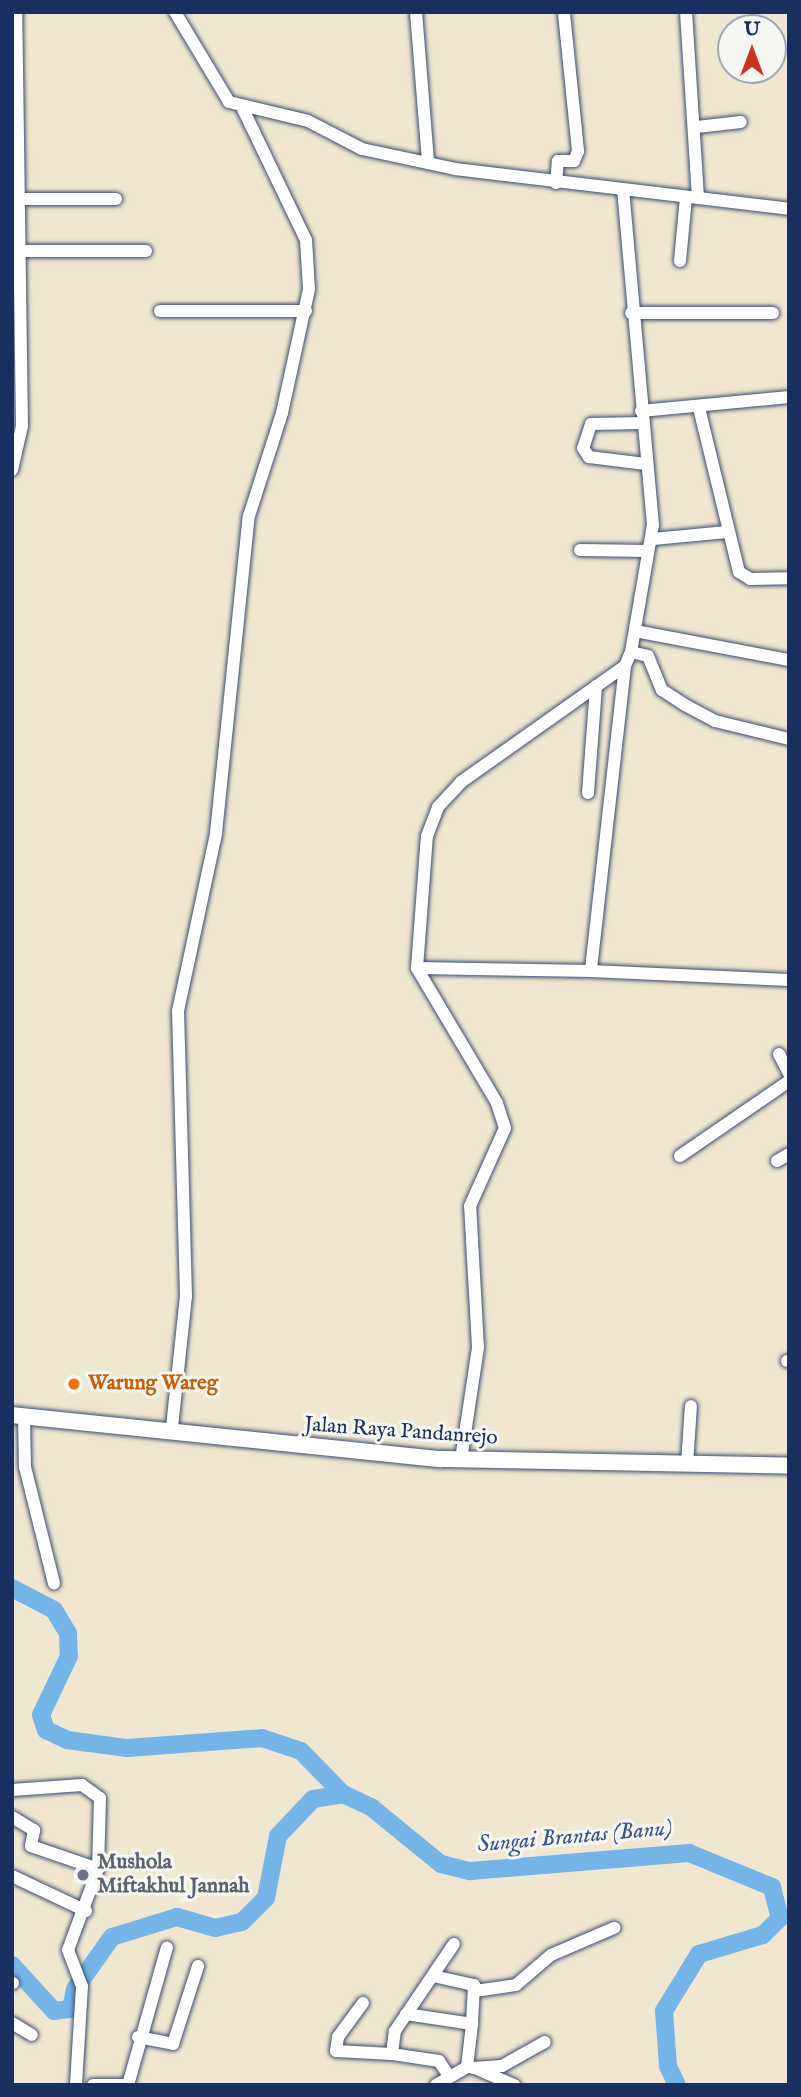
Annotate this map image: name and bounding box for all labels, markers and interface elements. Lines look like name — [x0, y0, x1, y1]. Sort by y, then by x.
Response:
north arrow — [717, 14, 787, 84]
text: U — [744, 18, 760, 42]
place label: Warung Wareg — [88, 1371, 218, 1397]
marker: Warung Wareg — [66, 1376, 82, 1392]
street label: Jalan Raya Pandanrejo — [304, 1413, 498, 1451]
water label: Sungai Brantas (Banu) — [476, 1815, 674, 1859]
place label: Mushola Miftakhul Jannah — [97, 1850, 249, 1900]
marker: Mushola Miftakhul Jannah — [75, 1867, 91, 1883]

